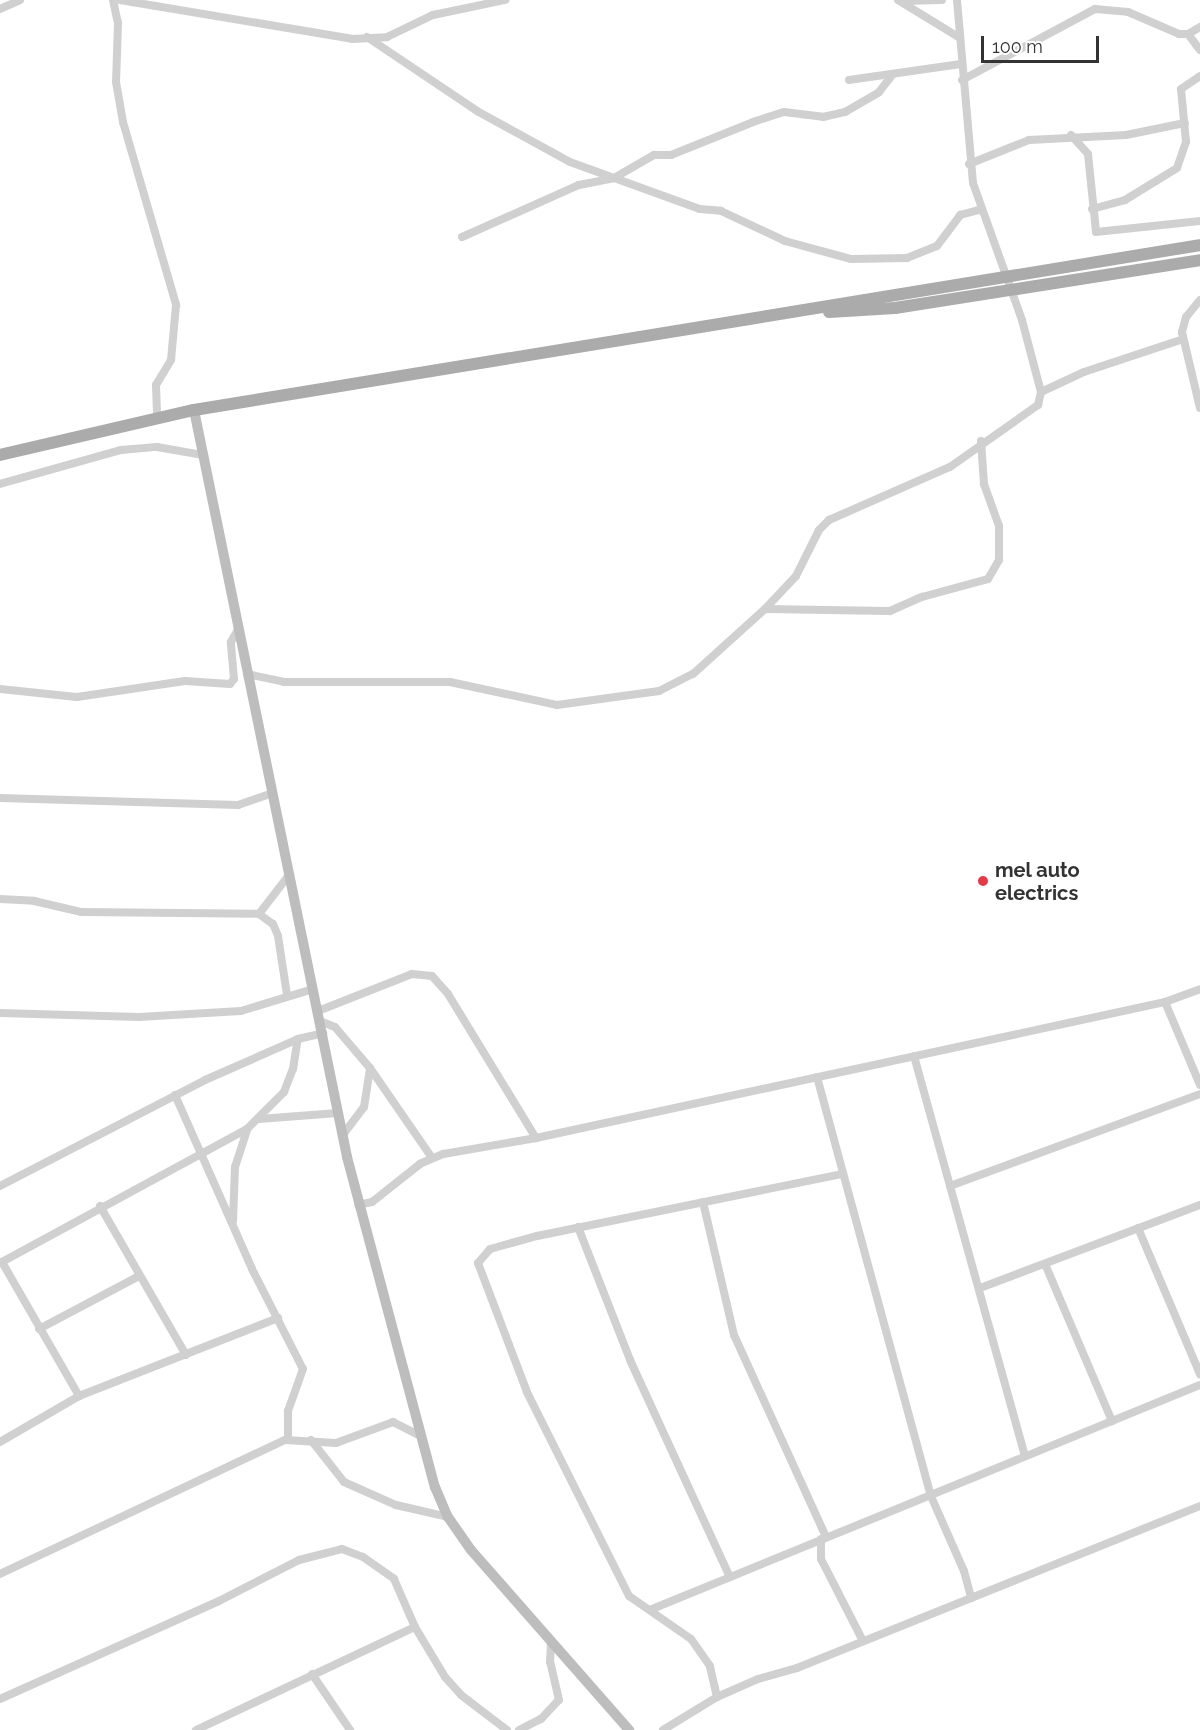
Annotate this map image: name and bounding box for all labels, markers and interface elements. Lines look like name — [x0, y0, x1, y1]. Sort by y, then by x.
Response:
scale bar — [984, 24, 1102, 62]
text: 100 m — [992, 36, 1043, 57]
place label: mel auto electrics — [995, 858, 1080, 905]
marker: mel auto electrics — [976, 874, 990, 888]

